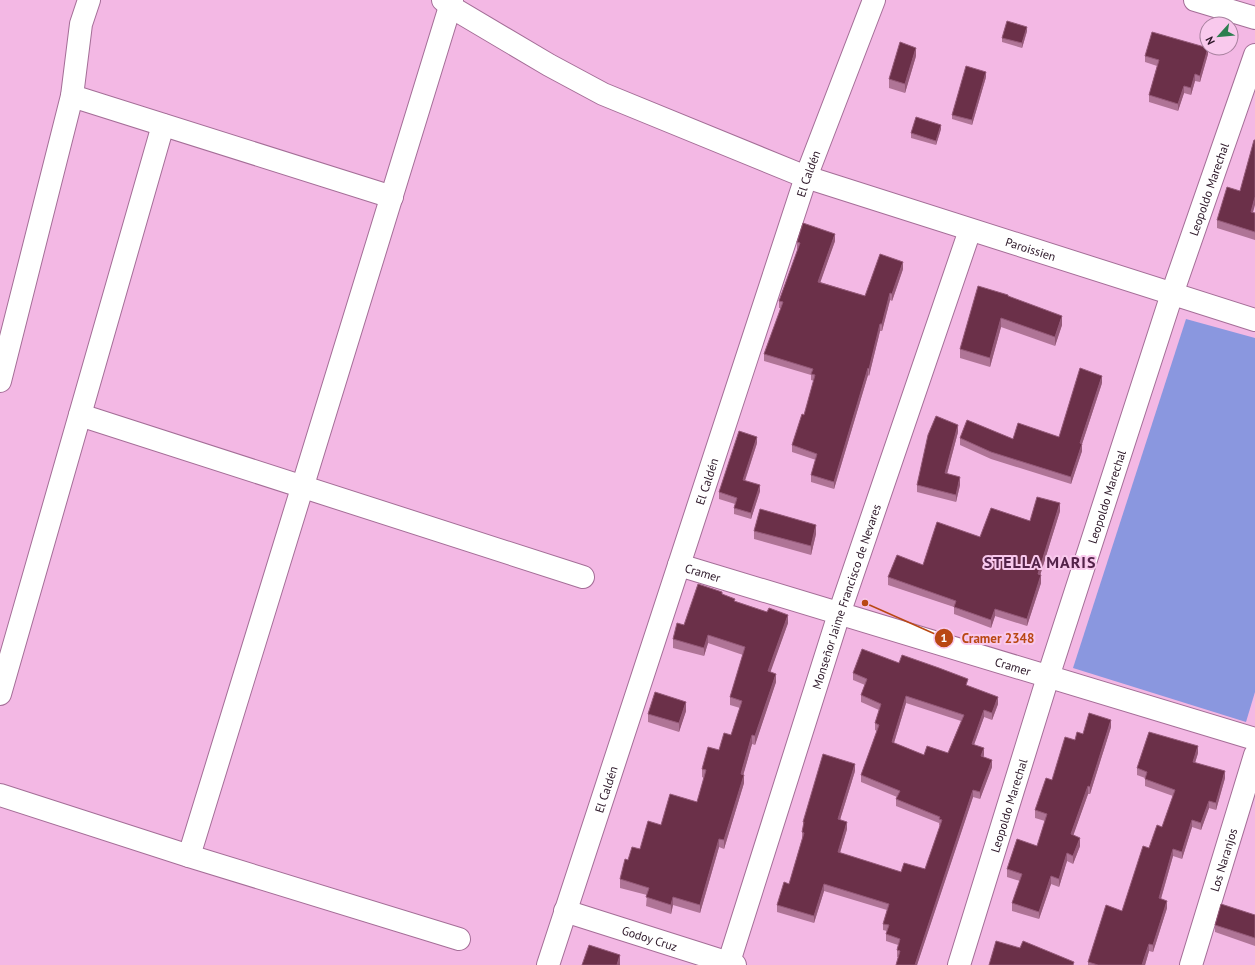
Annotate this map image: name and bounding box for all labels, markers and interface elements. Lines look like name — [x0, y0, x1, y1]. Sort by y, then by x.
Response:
north arrow — [1199, 16, 1239, 56]
text: N — [1202, 34, 1218, 47]
street label: Leopoldo Marechal — [1185, 140, 1232, 238]
street label: El Caldén — [793, 148, 823, 199]
street label: Paroissien — [1004, 234, 1058, 264]
street label: Leopoldo Marechal — [1084, 448, 1129, 545]
street label: El Caldén — [692, 456, 721, 507]
street label: Monseñor Jaime Francisco de Nevares — [808, 502, 883, 691]
district label: STELLA MARIS — [984, 552, 1096, 572]
street label: Cramer — [683, 560, 723, 585]
callout: Cramer 2348 — [934, 625, 1043, 650]
text: 1 — [941, 630, 947, 645]
text: Cramer 2348 — [962, 630, 1034, 647]
street label: Cramer — [993, 653, 1033, 678]
street label: Leopoldo Marechal — [987, 756, 1030, 854]
street label: El Caldén — [591, 764, 620, 815]
street label: Los Naranjos — [1206, 826, 1240, 893]
street label: Godoy Cruz — [620, 922, 680, 954]

